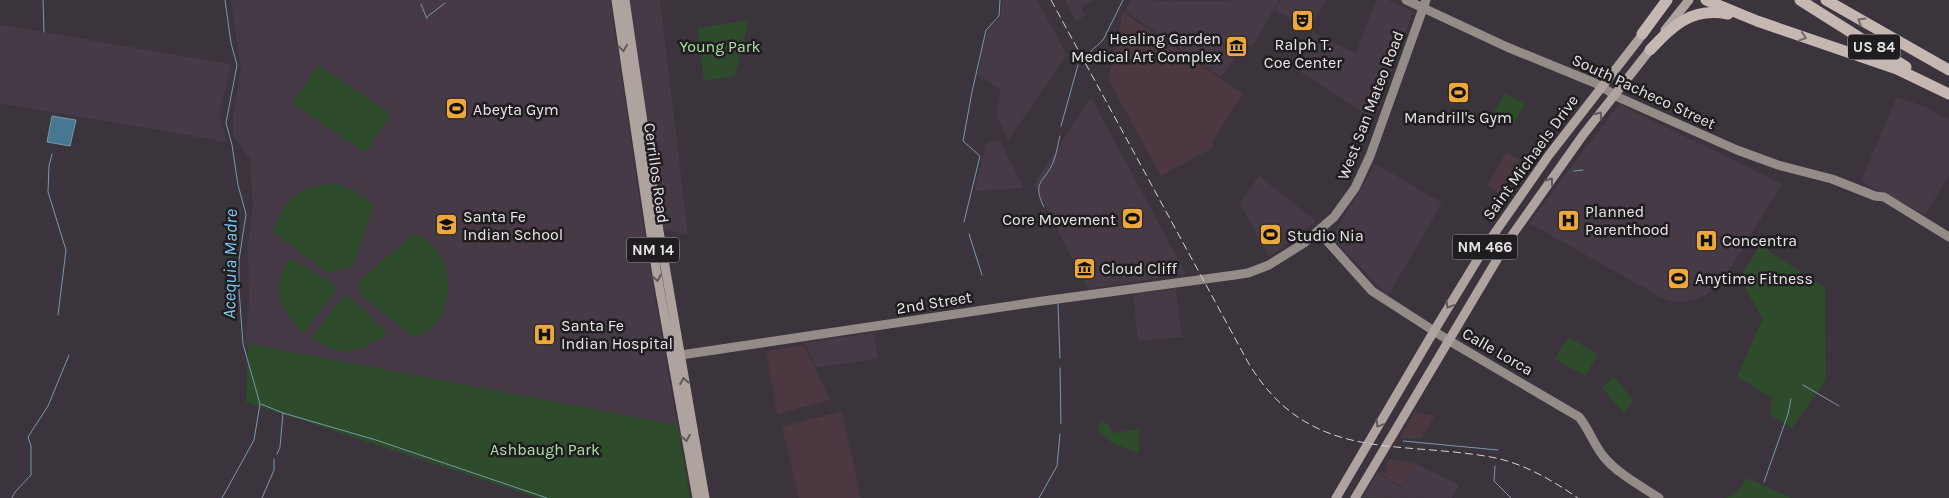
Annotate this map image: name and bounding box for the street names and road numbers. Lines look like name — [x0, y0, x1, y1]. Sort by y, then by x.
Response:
street label: West San Mateo Road — [1333, 28, 1408, 182]
road number: US 84 — [1848, 34, 1900, 60]
street label: South Pacheco Street — [1569, 50, 1719, 133]
street label: Saint Michaels Drive — [1479, 91, 1582, 224]
street label: Cerrillos Road — [640, 122, 673, 224]
road number: NM 466 — [1452, 234, 1518, 260]
road number: NM 14 — [627, 238, 679, 262]
street label: 2nd Street — [895, 287, 973, 318]
street label: Calle Lorca — [1459, 324, 1537, 379]

